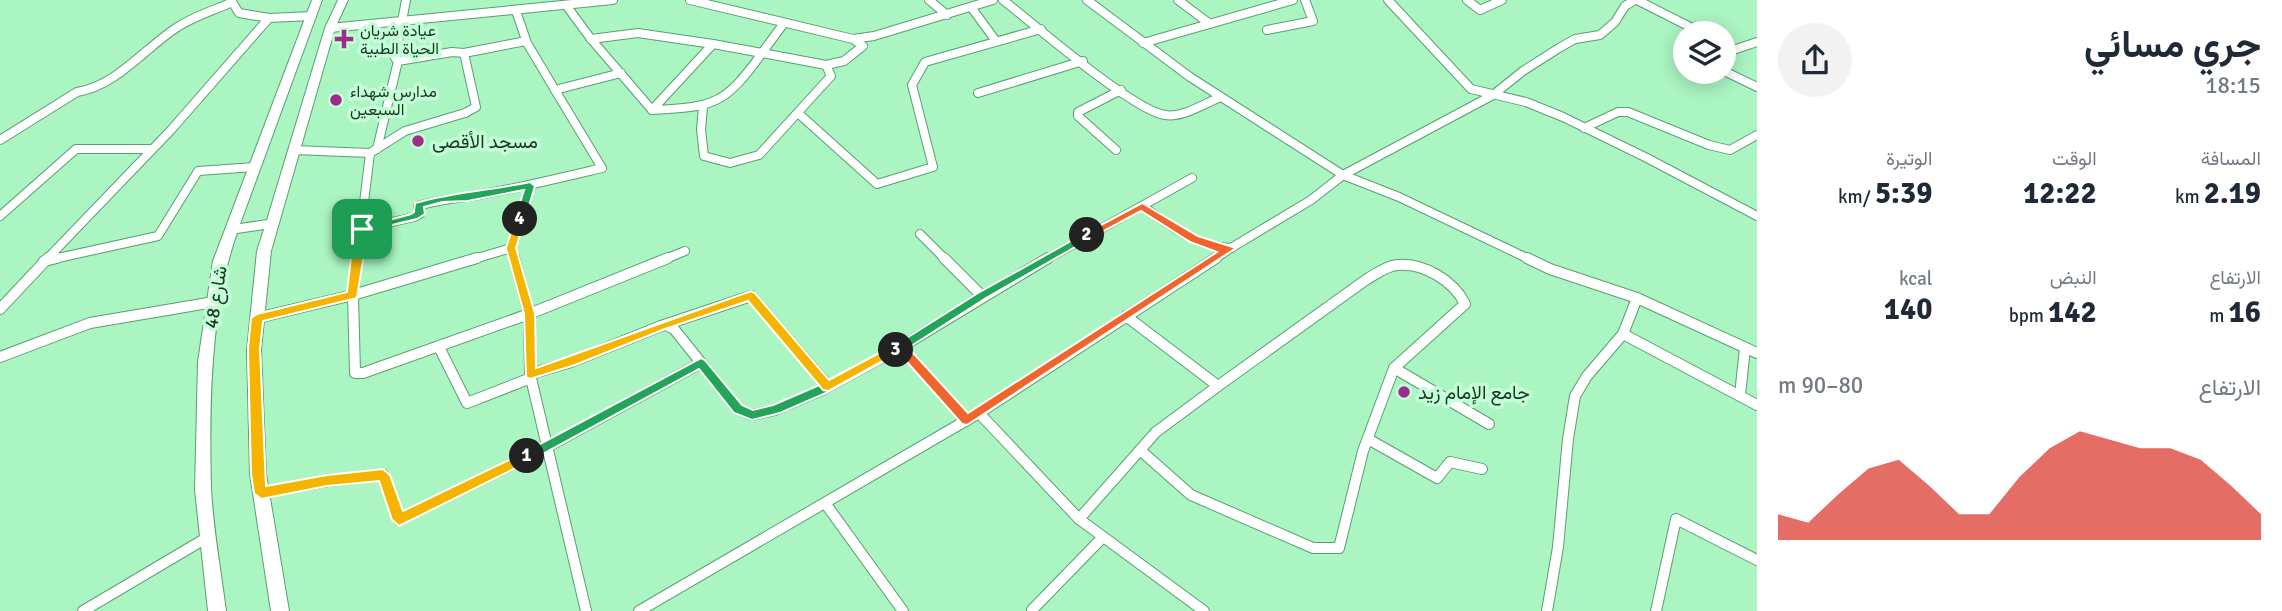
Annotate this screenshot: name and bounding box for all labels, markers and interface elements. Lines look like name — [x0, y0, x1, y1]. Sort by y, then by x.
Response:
place label: عيادة شريان الحياة الطبية — [360, 21, 439, 59]
map controls — [1673, 21, 1736, 84]
button: layers — [1673, 21, 1736, 84]
text: جري مسائي — [2084, 21, 2261, 68]
button: share — [1778, 23, 1852, 97]
marker: عيادة شريان الحياة الطبية — [334, 29, 354, 49]
text: 18:15 — [2205, 71, 2261, 100]
place label: مدارس شهداء السبعين — [350, 82, 437, 120]
marker: مدارس شهداء السبعين — [328, 92, 344, 108]
place label: مسجد الأقصى — [432, 130, 538, 154]
marker: مسجد الأقصى — [410, 133, 426, 149]
text: الوتيرة — [1886, 147, 1932, 171]
text: الوقت — [2052, 147, 2097, 171]
text: المسافة — [2201, 147, 2261, 171]
text: 5:39 — [1875, 175, 1932, 212]
text: 12:22 — [2023, 175, 2097, 212]
text: 2.19 — [2204, 175, 2261, 212]
text: /km — [1838, 185, 1875, 209]
text: km — [2175, 185, 2204, 209]
pin — [332, 199, 392, 259]
pin: 4 — [503, 202, 538, 236]
text: 4 — [514, 206, 525, 230]
icon: arrive — [343, 210, 381, 248]
pin: 2 — [1070, 218, 1104, 252]
text: 2 — [1081, 222, 1092, 246]
street label: شارع 48 — [199, 264, 233, 330]
text: النبض — [2050, 266, 2097, 290]
text: الارتفاع — [2209, 266, 2261, 290]
text: kcal — [1899, 267, 1932, 291]
text: 140 — [1884, 291, 1932, 328]
text: 142 — [2048, 294, 2097, 331]
text: 16 — [2229, 294, 2261, 331]
text: bpm — [2009, 304, 2048, 328]
text: m — [2209, 304, 2229, 328]
pin: 3 — [878, 332, 914, 368]
text: 3 — [890, 337, 901, 361]
text: 80–90 m — [1778, 371, 1863, 400]
text: الارتفاع — [2199, 373, 2261, 402]
place label: جامع الإمام زيد — [1418, 381, 1530, 406]
marker: جامع الإمام زيد — [1396, 384, 1412, 400]
pin: 1 — [510, 438, 544, 474]
text: 1 — [521, 443, 532, 467]

